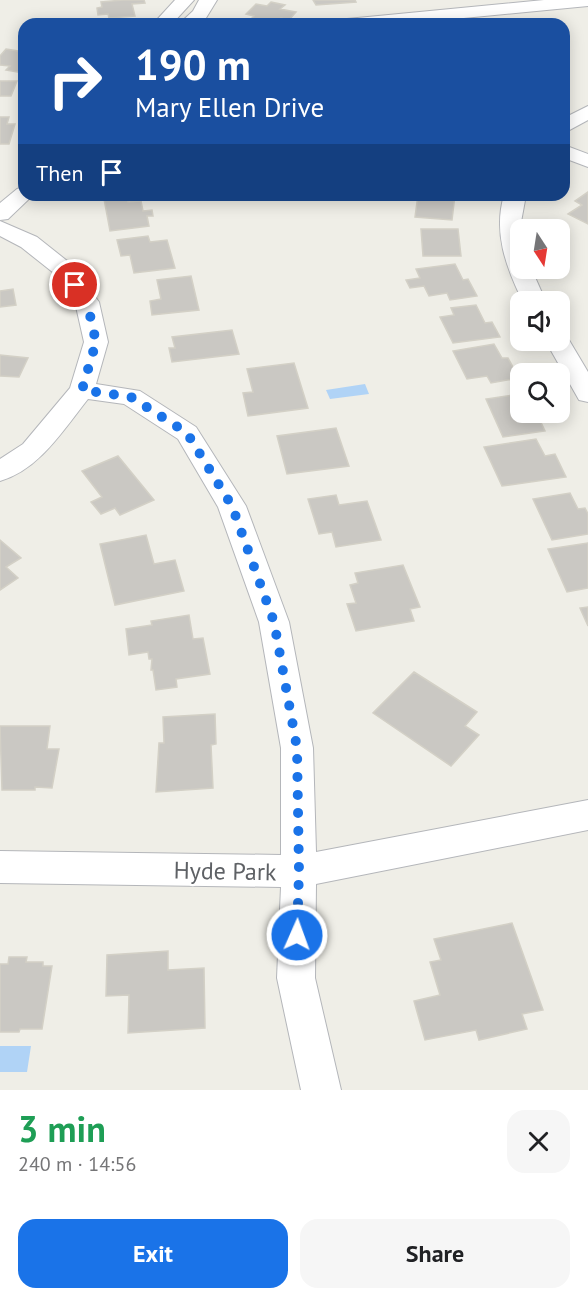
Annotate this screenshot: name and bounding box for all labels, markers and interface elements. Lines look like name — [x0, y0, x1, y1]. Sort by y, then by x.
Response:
text: 190 m — [135, 37, 251, 92]
icon: right — [36, 42, 114, 120]
text: Mary Ellen Drive — [135, 90, 324, 124]
icon: arrive — [95, 156, 128, 189]
text: Then — [36, 159, 83, 187]
north arrow — [510, 219, 570, 279]
map controls — [510, 219, 570, 423]
pin — [49, 259, 100, 310]
icon: arrive — [58, 268, 91, 301]
button: sound — [510, 291, 570, 351]
button: search — [510, 363, 570, 423]
street label: Hyde Park — [173, 855, 277, 887]
position arrow — [265, 903, 329, 967]
text: 3 min — [18, 1105, 106, 1152]
button: close — [507, 1110, 570, 1173]
text: 240 m · 14:56 — [18, 1151, 136, 1177]
button: Exit — [18, 1219, 288, 1288]
button: Share — [300, 1219, 570, 1288]

